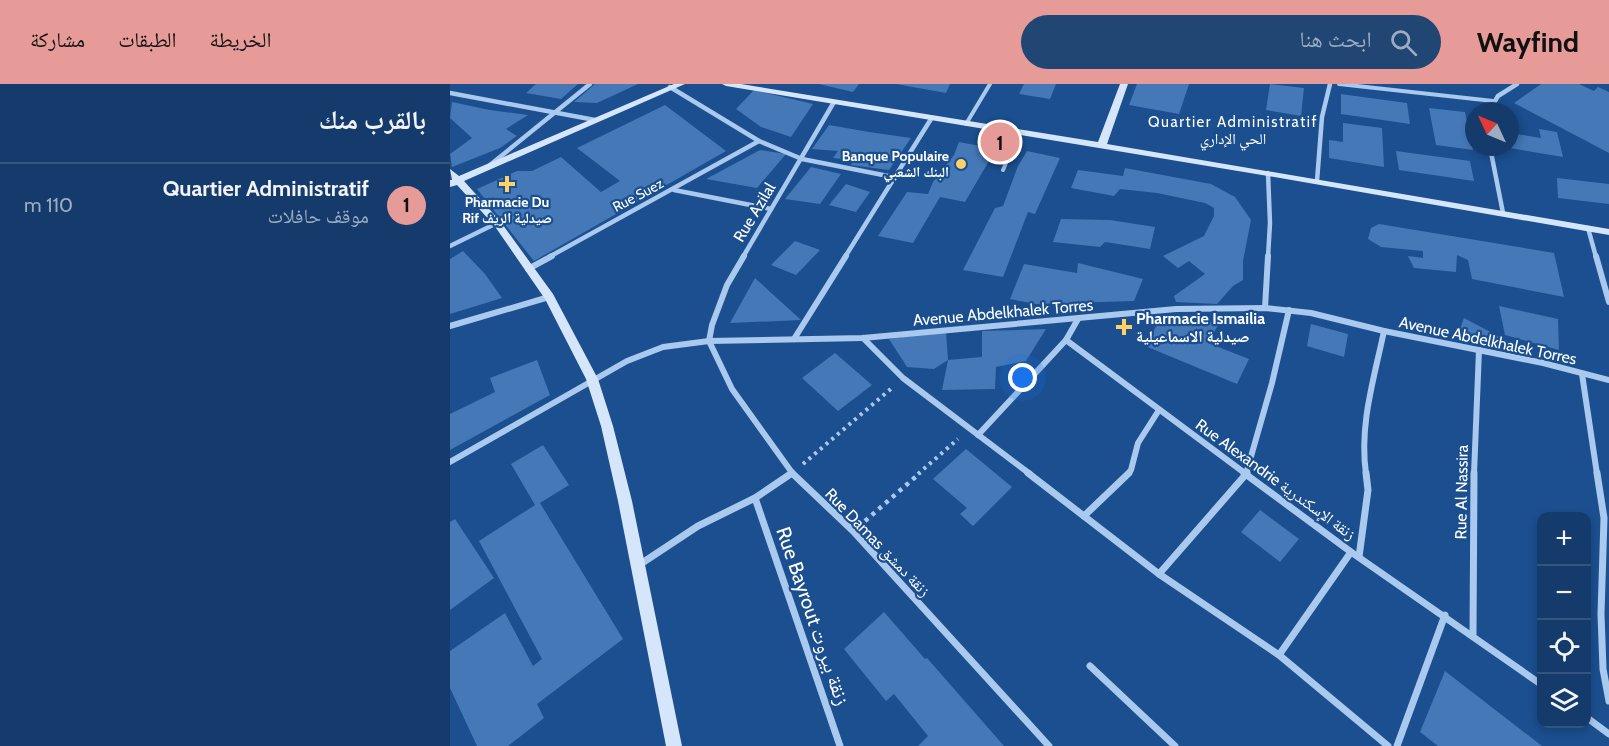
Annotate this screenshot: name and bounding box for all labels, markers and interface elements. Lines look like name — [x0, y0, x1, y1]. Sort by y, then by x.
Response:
search box — [1021, 15, 1441, 69]
text: Wayfind — [1477, 25, 1579, 59]
text: ابحث هنا — [1300, 26, 1372, 53]
icon: search — [1387, 26, 1420, 59]
text: مشاركة — [30, 27, 85, 52]
text: الطبقات — [118, 27, 177, 52]
text: الخريطة — [210, 27, 271, 52]
north arrow — [1465, 102, 1519, 156]
text: بالقرب منك — [319, 104, 426, 136]
district label: Quartier Administratif الحي الإداري — [1148, 113, 1318, 151]
pin: 1 — [980, 120, 1020, 164]
place label: Banque Populaire البنك الشعبي — [842, 147, 949, 183]
marker: Banque Populaire البنك الشعبي — [954, 157, 968, 171]
street label: Rue Suez — [609, 174, 667, 216]
text: Quartier Administratif — [163, 175, 369, 202]
marker: Pharmacie Du Rif صيدلية الريف — [500, 177, 514, 191]
street label: Rue Azilal — [729, 179, 780, 245]
text: 110 m — [24, 193, 73, 217]
text: 1 — [403, 193, 410, 217]
place label: Pharmacie Du Rif صيدلية الريف — [462, 193, 552, 227]
text: موقف حافلات — [267, 204, 369, 228]
street label: Avenue Abdelkhalek Torres — [912, 295, 1094, 330]
place label: Pharmacie Ismailia صيدلية الاسماعيلية — [1136, 309, 1265, 346]
street label: Avenue Abdelkhalek Torres — [1397, 312, 1579, 369]
marker: Pharmacie Ismailia صيدلية الاسماعيلية — [1117, 320, 1131, 334]
your location — [1008, 363, 1037, 392]
street label: Rue Alexandrie زنقة الإسكندرية — [1192, 415, 1359, 544]
street label: Rue Al Nassira — [1451, 444, 1472, 540]
street label: Rue Damas زنقة دمشق — [820, 484, 934, 601]
map controls — [1537, 512, 1591, 728]
button: + — [1537, 512, 1591, 566]
street label: Rue Bayrout زنقة بيروت — [771, 524, 855, 708]
button: − — [1537, 566, 1591, 620]
button: locate — [1537, 620, 1591, 674]
button: layers — [1537, 674, 1591, 728]

